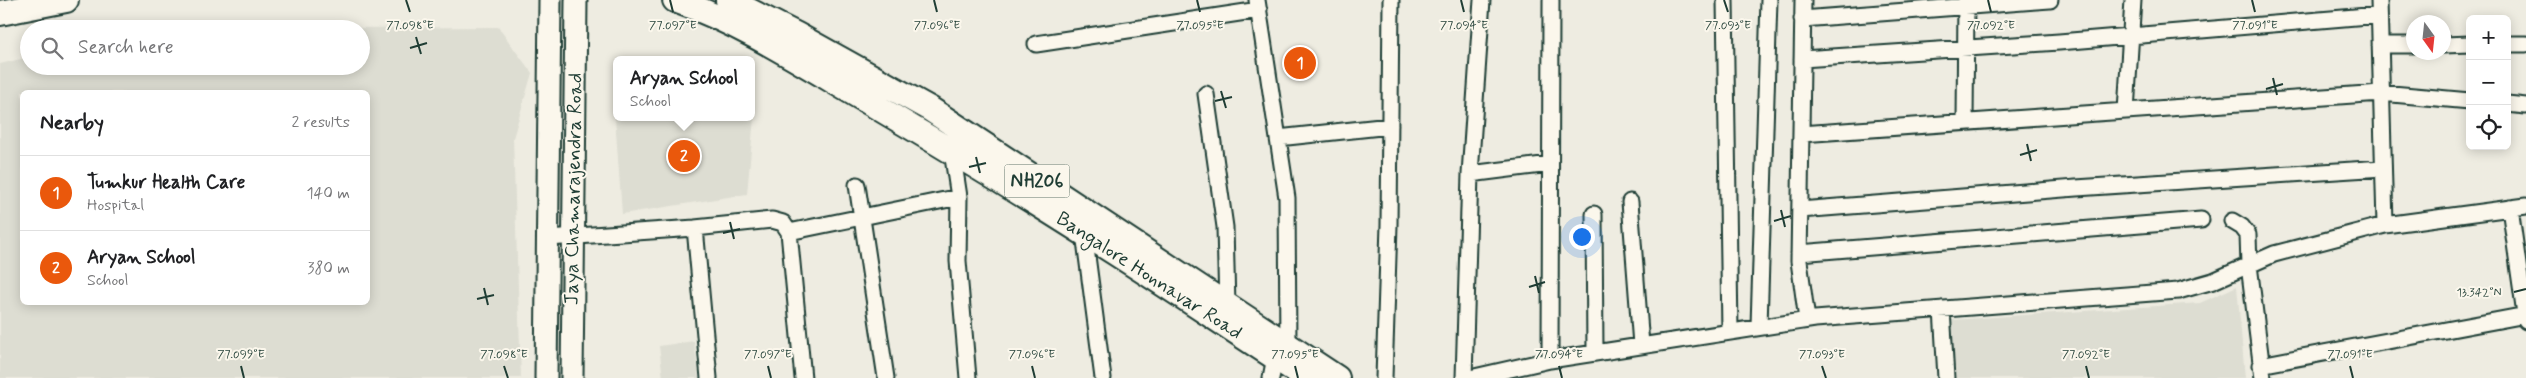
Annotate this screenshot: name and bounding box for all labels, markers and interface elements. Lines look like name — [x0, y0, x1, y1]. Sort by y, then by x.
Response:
north arrow — [2406, 15, 2451, 60]
map controls — [2466, 15, 2511, 150]
button: + — [2466, 15, 2511, 60]
text: 77.098°E — [386, 18, 434, 34]
text: 77.097°E — [649, 18, 697, 34]
text: 77.096°E — [914, 18, 960, 34]
text: 77.095°E — [1176, 18, 1224, 34]
text: 77.094°E — [1440, 18, 1488, 34]
text: 77.093°E — [1705, 18, 1751, 34]
text: 77.092°E — [1967, 18, 2015, 34]
text: 77.091°E — [2232, 18, 2278, 34]
search box — [20, 20, 370, 75]
icon: search — [38, 34, 66, 62]
text: Search here — [78, 35, 174, 60]
pin: 1 — [1284, 44, 1316, 82]
popup — [613, 56, 755, 121]
button: − — [2466, 60, 2511, 105]
text: Aryan School — [630, 66, 738, 91]
street label: Jaya Chamarajendra Road — [558, 73, 590, 305]
text: School — [630, 91, 671, 112]
button: locate — [2466, 105, 2511, 150]
text: Nearby — [40, 109, 104, 137]
text: 2 results — [292, 112, 350, 133]
pin: 2 — [668, 137, 700, 175]
road number: NH206 — [1004, 165, 1070, 198]
text: Tumkur Health Care — [87, 170, 245, 195]
text: 1 — [52, 183, 60, 204]
text: 140 m — [306, 183, 350, 204]
text: Hospital — [87, 195, 144, 216]
street label: Bangalore Honnavar Road — [1050, 206, 1247, 347]
your location — [1569, 224, 1595, 250]
text: Aryan School — [87, 245, 196, 270]
text: 2 — [52, 258, 60, 279]
text: 380 m — [307, 258, 350, 279]
text: School — [87, 270, 128, 291]
text: 13.342°N — [2456, 285, 2502, 301]
text: 77.099°E — [217, 347, 265, 363]
text: 77.098°E — [480, 347, 528, 363]
text: 77.097°E — [744, 347, 792, 363]
text: 77.096°E — [1009, 347, 1055, 363]
text: 77.095°E — [1271, 347, 1319, 363]
text: 77.094°E — [1535, 347, 1583, 363]
text: 77.093°E — [1799, 347, 1845, 363]
text: 77.092°E — [2062, 347, 2110, 363]
text: 77.091°E — [2327, 347, 2373, 363]

